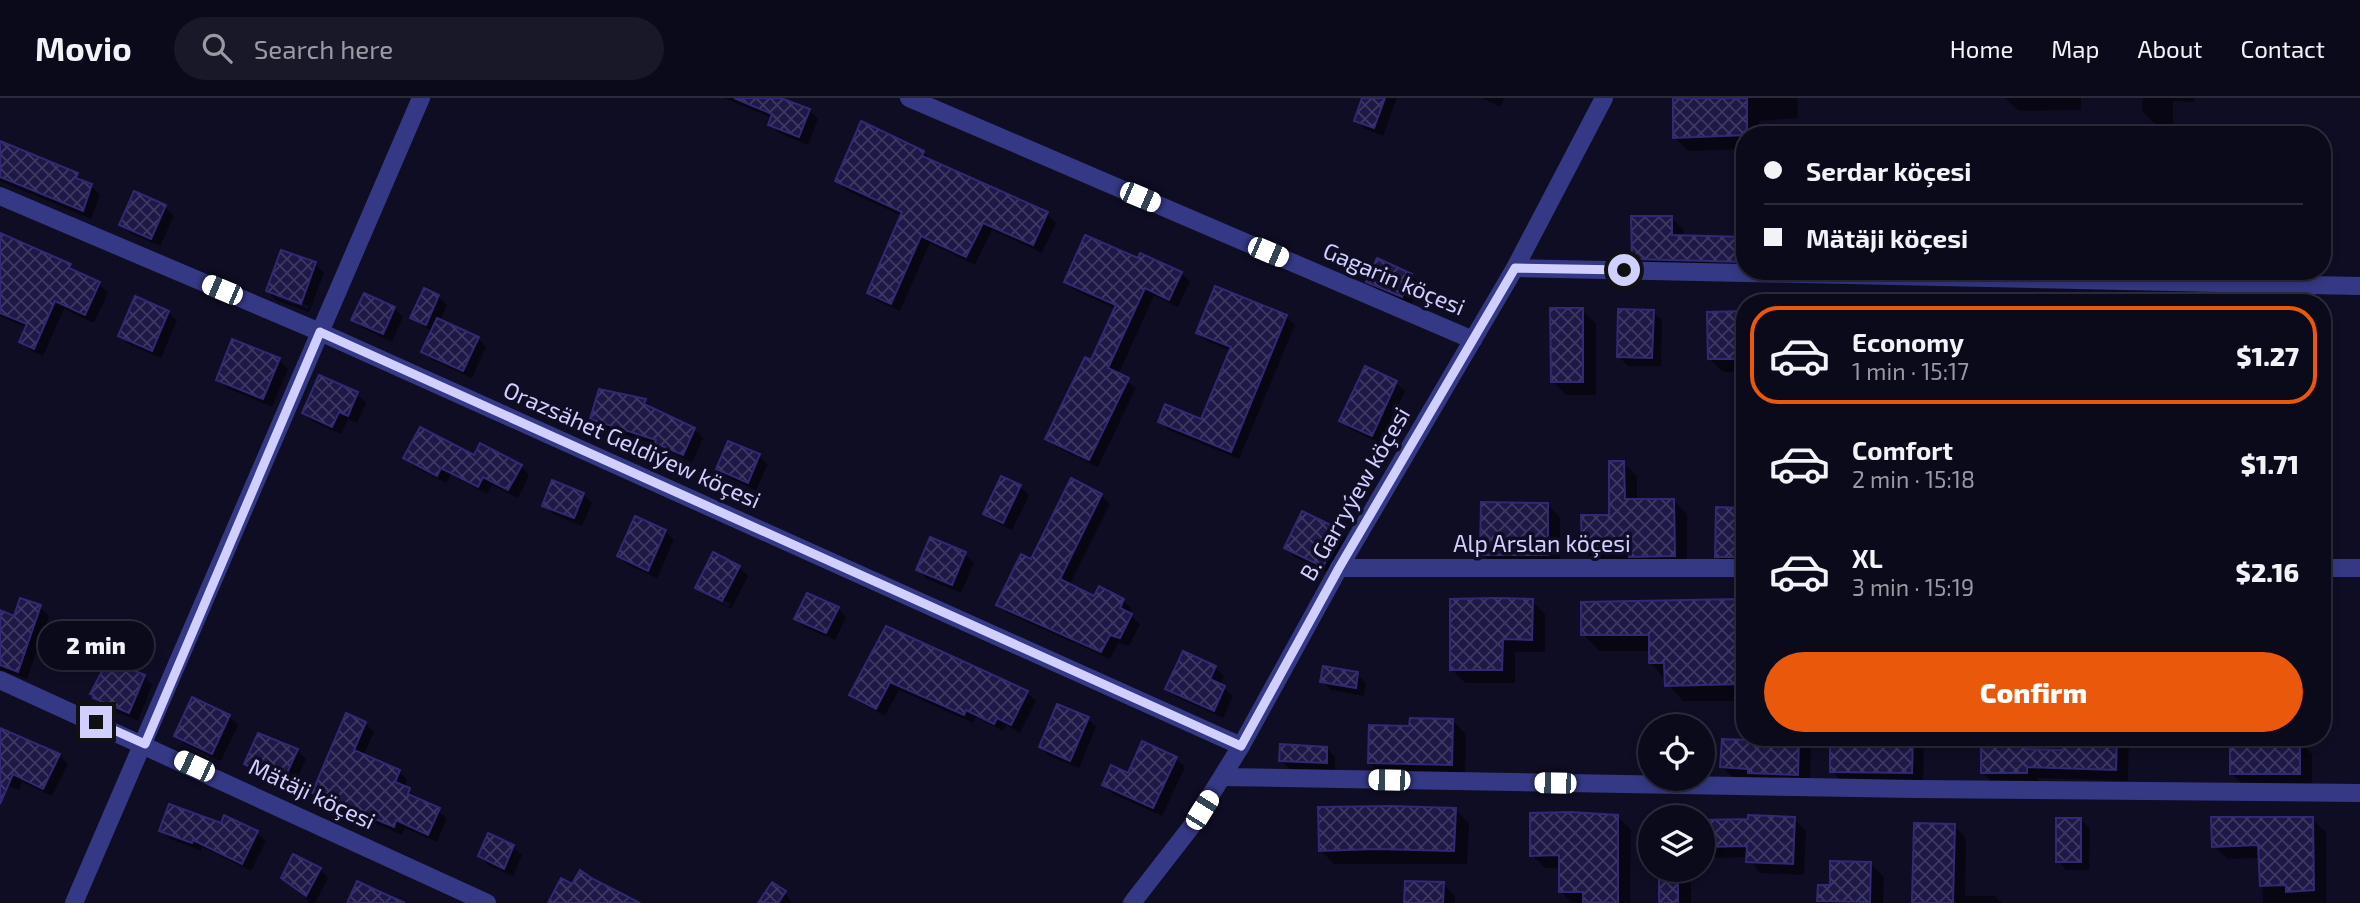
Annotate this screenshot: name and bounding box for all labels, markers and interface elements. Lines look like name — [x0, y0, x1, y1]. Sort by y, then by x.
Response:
search box — [174, 17, 664, 80]
text: Movio — [35, 28, 132, 68]
icon: search — [198, 29, 236, 67]
text: Search here — [254, 33, 393, 64]
text: Home — [1950, 34, 2013, 63]
text: Map — [2051, 34, 2099, 63]
text: About — [2137, 34, 2203, 63]
text: Contact — [2241, 34, 2325, 63]
text: Serdar köçesi — [1806, 155, 1972, 186]
car — [1117, 179, 1164, 215]
text: Mätäji köçesi — [1806, 222, 1968, 253]
car — [1245, 234, 1292, 270]
street label: Gagarin köçesi — [1319, 236, 1469, 321]
route start — [1608, 254, 1640, 286]
car — [199, 272, 246, 308]
icon: car — [1768, 324, 1831, 387]
text: Economy — [1852, 326, 1964, 357]
text: $1.27 — [2236, 340, 2299, 371]
text: 1 min · 15:17 — [1852, 357, 1969, 385]
street label: Orazsähet Geldiýew köçesi — [499, 375, 765, 514]
street label: B. Garryýew köçesi — [1293, 402, 1416, 586]
icon: car — [1768, 432, 1831, 495]
text: Comfort — [1852, 434, 1953, 465]
text: $1.71 — [2241, 448, 2299, 479]
text: 2 min · 15:18 — [1852, 465, 1975, 493]
street label: Alp Arslan köçesi — [1453, 529, 1631, 558]
icon: car — [1768, 540, 1831, 603]
text: XL — [1852, 542, 1883, 573]
text: $2.16 — [2236, 556, 2299, 587]
text: 3 min · 15:19 — [1852, 573, 1974, 601]
callout: 2 min — [38, 620, 154, 670]
text: 2 min — [66, 631, 126, 659]
button: Confirm — [1764, 652, 2303, 732]
route end — [80, 706, 112, 738]
map controls — [1638, 714, 1715, 882]
button: locate — [1638, 714, 1715, 791]
car — [171, 748, 218, 784]
street label: Mätäji köçesi — [244, 752, 380, 835]
car — [1368, 769, 1411, 791]
car — [1534, 772, 1577, 794]
car — [1182, 787, 1223, 833]
button: layers — [1638, 805, 1715, 882]

